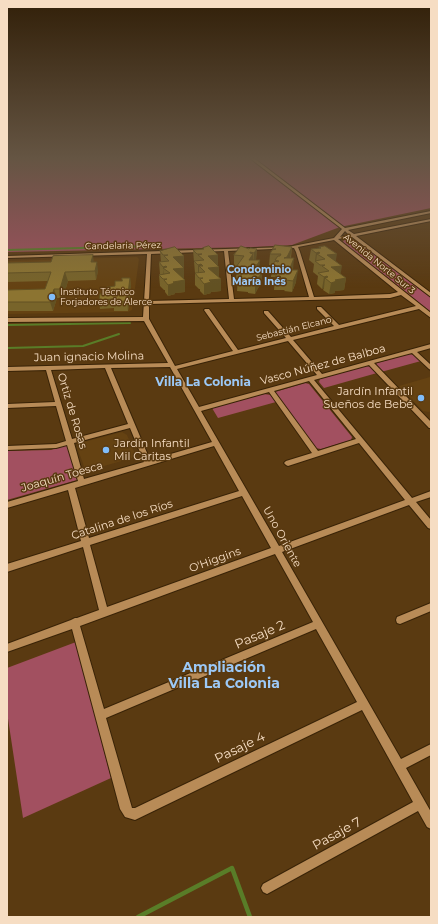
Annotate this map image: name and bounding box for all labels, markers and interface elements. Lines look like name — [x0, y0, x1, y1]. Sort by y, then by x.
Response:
street label: Avenida Norte Sur 3 — [341, 232, 417, 296]
street label: Candelaria Pérez — [85, 240, 161, 252]
district label: Condominio María Inés — [227, 264, 291, 288]
place label: Instituto Técnico Forjadores de Alerce — [60, 287, 152, 308]
marker: Instituto Técnico Forjadores de Alerce — [47, 292, 57, 302]
street label: Sebastián Elcano — [255, 314, 333, 344]
street label: Vasco Núñez de Balboa — [259, 342, 387, 388]
street label: Juan ignacio Molina — [34, 349, 144, 365]
street label: Ortiz de Rosas — [54, 371, 90, 451]
district label: Villa La Colonia — [155, 375, 251, 389]
place label: Jardín Infantil Sueños de Bebé — [324, 385, 413, 411]
marker: Jardín Infantil Sueños de Bebé — [416, 393, 426, 403]
place label: Jardín Infantil Mil Caritas — [114, 437, 190, 463]
marker: Jardín Infantil Mil Caritas — [101, 445, 111, 455]
street label: Joaquín Toesca — [20, 459, 104, 495]
street label: Catalina de los Ríos — [70, 497, 174, 543]
street label: Uno Oriente — [260, 504, 304, 570]
street label: O'Higgins — [187, 545, 243, 575]
street label: Pasaje 2 — [233, 617, 287, 653]
district label: Ampliación Villa La Colonia — [168, 660, 280, 692]
street label: Pasaje 4 — [212, 729, 268, 767]
street label: Pasaje 7 — [310, 814, 364, 854]

